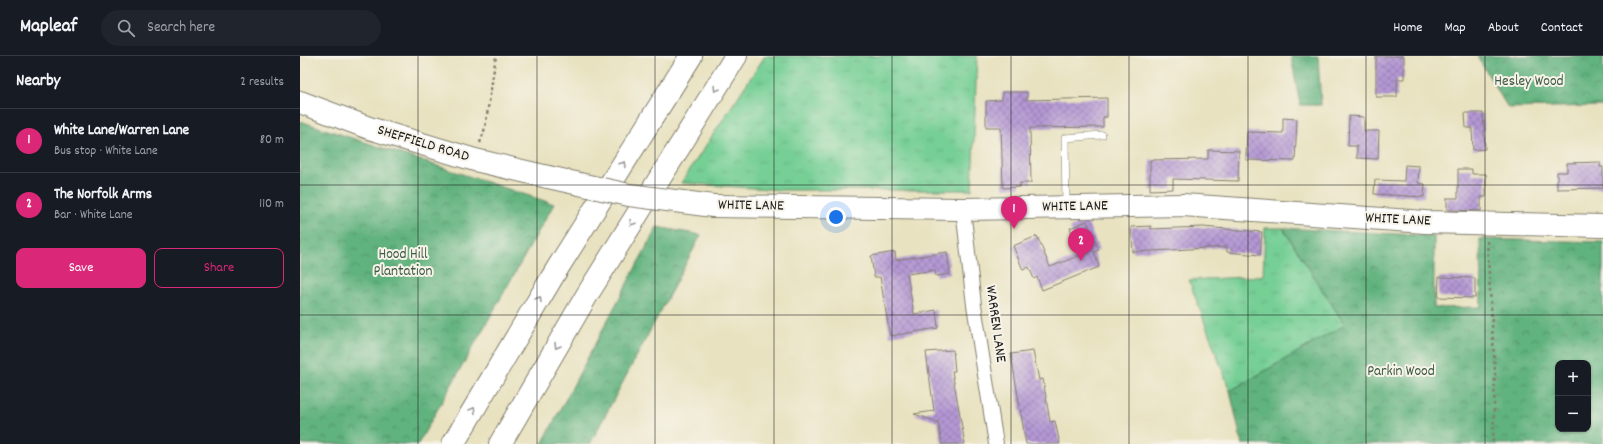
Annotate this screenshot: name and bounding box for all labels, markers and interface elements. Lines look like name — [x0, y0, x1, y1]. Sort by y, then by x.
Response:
search box — [101, 10, 381, 46]
text: Mapleaf — [20, 14, 77, 41]
icon: search — [115, 17, 137, 39]
text: Search here — [147, 17, 215, 39]
text: Home — [1393, 18, 1422, 38]
text: Map — [1444, 18, 1466, 38]
text: About — [1488, 18, 1519, 38]
text: Contact — [1541, 18, 1583, 38]
text: Nearby — [16, 70, 60, 94]
park label: Hesley Wood — [1494, 71, 1564, 93]
text: 2 results — [240, 73, 284, 92]
one-way arrow — [713, 85, 721, 92]
text: White Lane/Warren Lane — [54, 120, 189, 142]
street label: SHEFFIELD ROAD — [374, 120, 472, 168]
text: 1 — [28, 131, 30, 150]
text: 80 m — [260, 131, 284, 150]
text: Bus stop · White Lane — [54, 142, 158, 161]
one-way arrow — [618, 161, 625, 168]
text: The Norfolk Arms — [54, 184, 152, 206]
street label: WHITE LANE — [718, 194, 784, 218]
text: 2 — [26, 195, 32, 214]
text: 110 m — [259, 195, 284, 214]
street label: WHITE LANE — [1042, 195, 1108, 219]
pin: 1 — [1001, 196, 1027, 229]
text: Bar · White Lane — [54, 206, 132, 225]
your location — [826, 207, 846, 227]
street label: WHITE LANE — [1365, 207, 1432, 233]
one-way arrow — [629, 219, 637, 226]
pin: 2 — [1068, 228, 1094, 261]
park label: Hood Hill Plantation — [374, 244, 432, 283]
button: Save — [16, 248, 146, 288]
button: Share — [154, 248, 284, 288]
street label: WARREN LANE — [979, 284, 1011, 364]
one-way arrow — [535, 296, 542, 303]
one-way arrow — [555, 342, 562, 349]
map controls — [1555, 360, 1591, 432]
button: + — [1555, 360, 1591, 396]
park label: Parkin Wood — [1367, 361, 1435, 383]
button: − — [1555, 396, 1591, 432]
one-way arrow — [469, 407, 476, 414]

